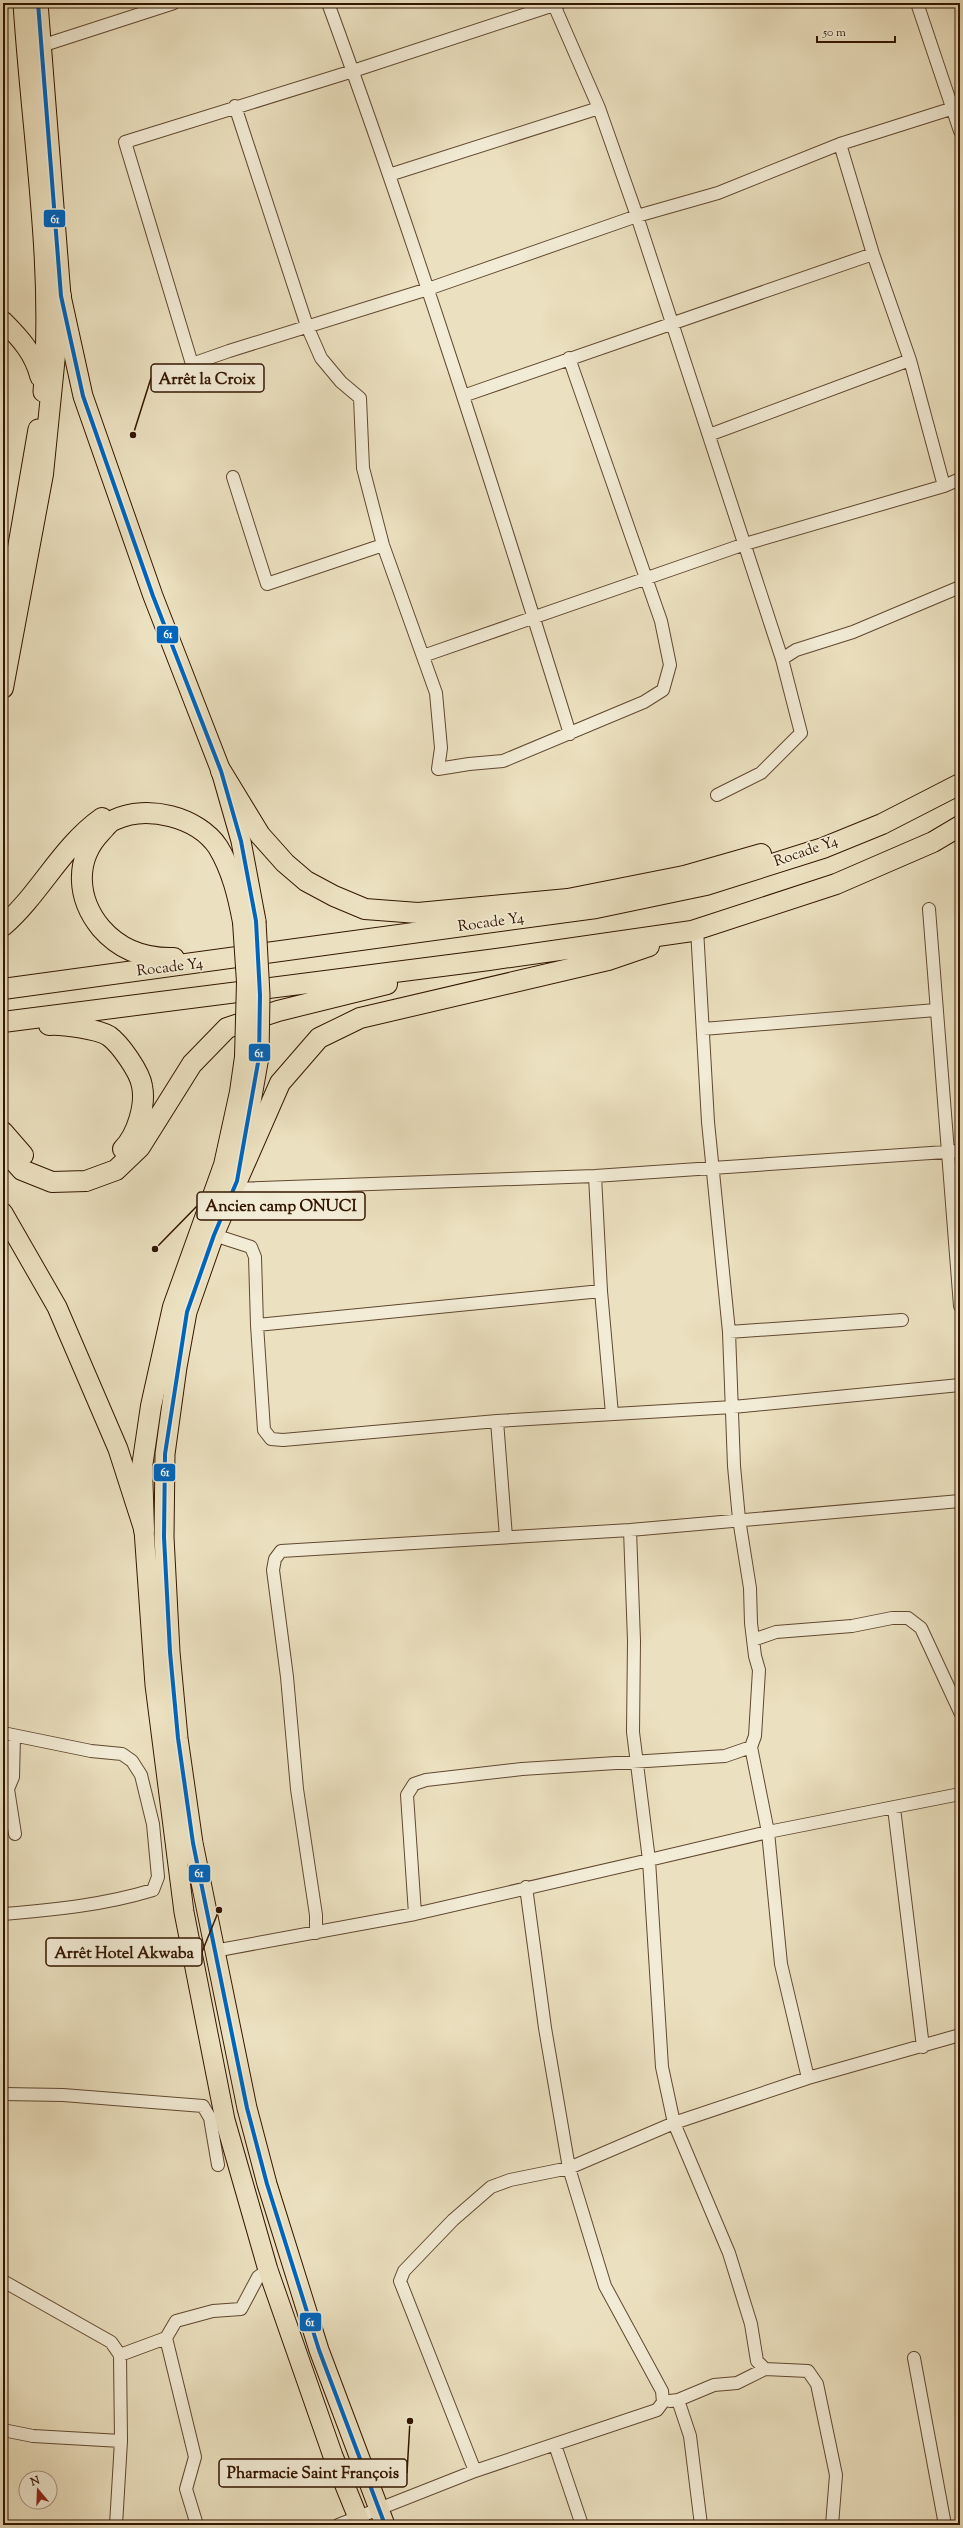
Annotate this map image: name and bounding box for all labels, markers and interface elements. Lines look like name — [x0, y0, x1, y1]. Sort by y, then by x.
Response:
scale bar — [817, 18, 895, 44]
text: 50 m — [822, 24, 846, 42]
line badge: 61 — [43, 209, 66, 228]
text: 61 — [50, 212, 60, 228]
callout: Arrêt la Croix — [151, 364, 264, 392]
text: Arrêt la Croix — [159, 369, 256, 392]
line badge: 61 — [156, 625, 179, 644]
text: 61 — [163, 627, 173, 643]
street label: Rocade Y4 — [771, 831, 841, 873]
street label: Rocade Y4 — [457, 908, 526, 938]
street label: Rocade Y4 — [136, 953, 205, 982]
line badge: 61 — [248, 1043, 271, 1062]
text: 61 — [254, 1046, 264, 1062]
callout: Ancien camp ONUCI — [197, 1192, 365, 1220]
text: Ancien camp ONUCI — [205, 1196, 358, 1219]
line badge: 61 — [153, 1463, 176, 1482]
text: 61 — [160, 1465, 170, 1481]
line badge: 61 — [188, 1864, 211, 1883]
text: 61 — [194, 1866, 204, 1882]
callout: Arrêt Hotel Akwaba — [46, 1938, 202, 1966]
text: Arrêt Hotel Akwaba — [54, 1943, 194, 1966]
line badge: 61 — [299, 2312, 322, 2332]
text: 61 — [305, 2315, 315, 2331]
callout: Pharmacie Saint François — [219, 2459, 407, 2487]
text: Pharmacie Saint François — [227, 2463, 399, 2486]
north arrow — [18, 2470, 58, 2510]
text: N — [27, 2472, 42, 2491]

